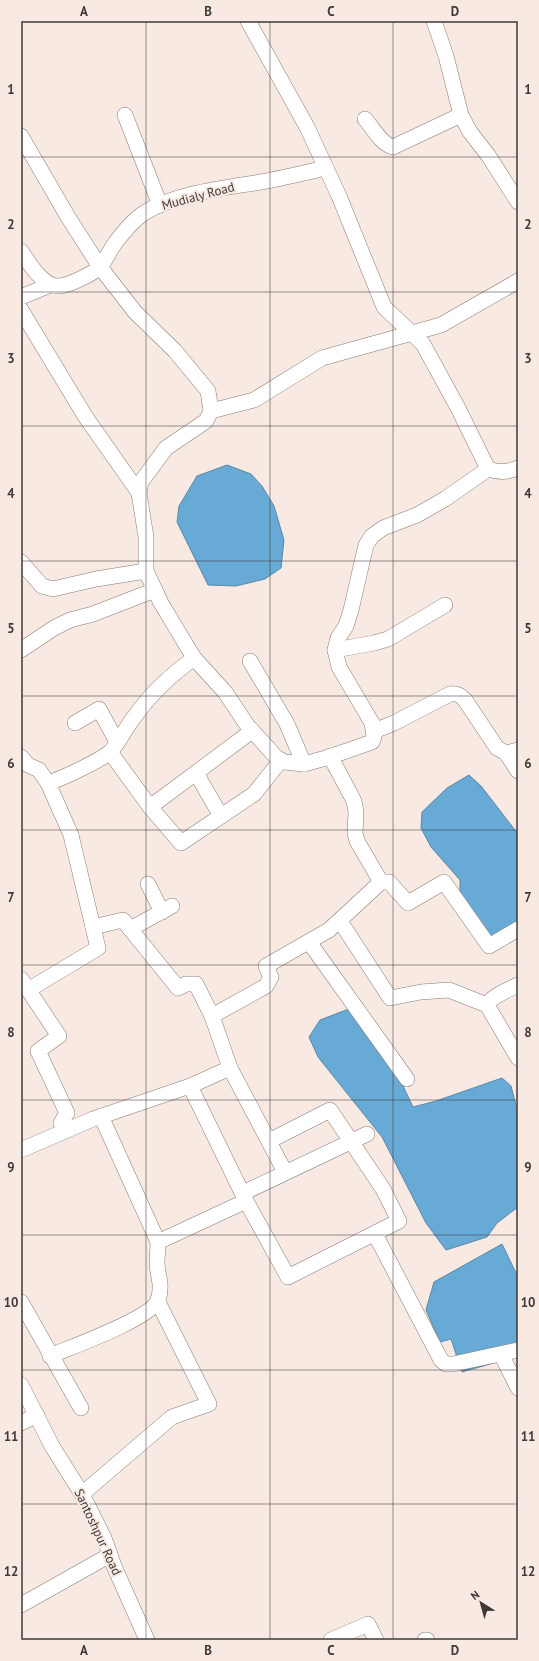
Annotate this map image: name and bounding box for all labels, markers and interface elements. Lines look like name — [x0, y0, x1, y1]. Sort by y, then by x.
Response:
text: A — [80, 3, 88, 20]
text: B — [204, 3, 212, 20]
text: C — [327, 3, 335, 20]
text: D — [451, 3, 459, 20]
text: 1 — [7, 81, 15, 98]
text: 1 — [524, 81, 532, 98]
street label: Mudialy Road — [160, 178, 236, 214]
text: 2 — [7, 216, 15, 233]
text: 2 — [524, 216, 532, 233]
text: 3 — [7, 350, 15, 367]
text: 3 — [524, 350, 532, 367]
text: 4 — [7, 485, 15, 502]
text: 4 — [524, 485, 532, 502]
text: 5 — [7, 620, 15, 637]
text: 5 — [524, 620, 532, 637]
text: 6 — [7, 755, 15, 772]
text: 6 — [524, 755, 532, 772]
text: 7 — [7, 889, 15, 906]
text: 7 — [524, 889, 532, 906]
text: 8 — [7, 1024, 15, 1041]
text: 8 — [524, 1024, 532, 1041]
text: 9 — [7, 1159, 15, 1176]
text: 9 — [524, 1159, 532, 1176]
text: 10 — [4, 1294, 18, 1311]
text: 10 — [521, 1294, 535, 1311]
text: 11 — [4, 1428, 18, 1445]
text: 11 — [521, 1428, 535, 1445]
street label: Santoshpur Road — [70, 1486, 126, 1578]
text: 12 — [4, 1563, 18, 1580]
text: 12 — [521, 1563, 535, 1580]
north arrow — [461, 1583, 501, 1623]
text: N — [468, 1587, 482, 1603]
text: A — [80, 1642, 88, 1659]
text: B — [204, 1642, 212, 1659]
text: C — [327, 1642, 335, 1659]
text: D — [451, 1642, 459, 1659]

